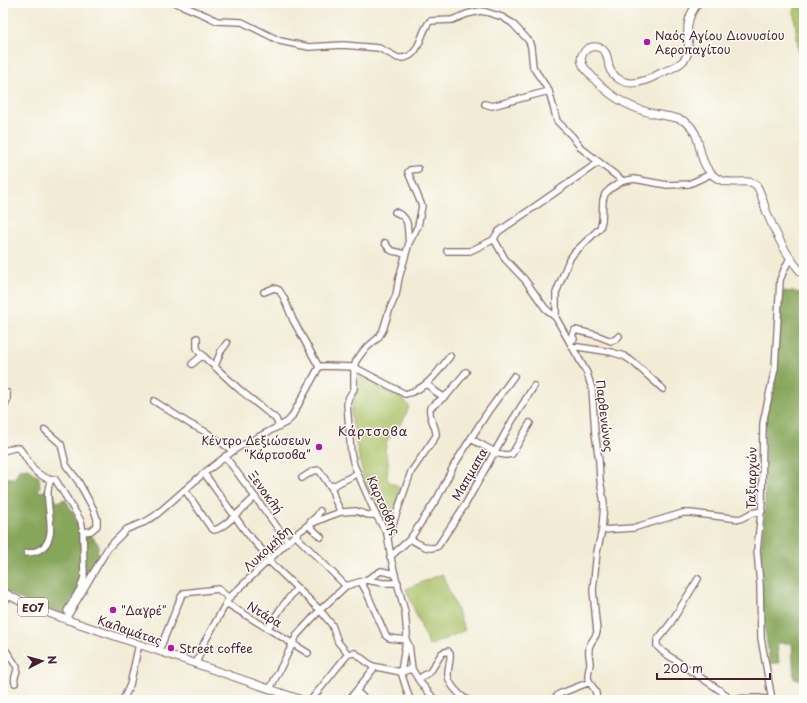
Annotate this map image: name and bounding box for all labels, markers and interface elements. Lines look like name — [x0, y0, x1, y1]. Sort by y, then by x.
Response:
place label: Ναός Αγίου Διονυσίου Αεροπαγίτου — [655, 26, 785, 58]
marker: Ναός Αγίου Διονυσίου Αεροπαγίτου — [642, 37, 652, 47]
street label: Παρθενώνος — [592, 379, 618, 453]
district label: Κάρτσοβα — [338, 421, 408, 440]
place label: Κέντρο Δεξιώσεων "Κάρτσοβα" — [201, 431, 311, 463]
marker: Κέντρο Δεξιώσεων "Κάρτσοβα" — [314, 442, 324, 452]
street label: Μαπμαπα — [447, 444, 491, 504]
street label: Ταξιαρχών — [741, 447, 761, 509]
street label: Ξενοκλή — [244, 467, 288, 517]
street label: Καρτσόβης — [363, 472, 405, 538]
street label: Λυκομήδη — [239, 521, 295, 575]
street label: Ντάρα — [244, 596, 286, 632]
road number: ΕΟ7 — [18, 598, 48, 616]
place label: "Δαγρέ" — [121, 601, 167, 619]
marker: "Δαγρέ" — [108, 605, 118, 615]
street label: Καλαμάτας — [95, 611, 165, 649]
place label: Street coffee — [179, 639, 253, 657]
north arrow — [22, 641, 62, 681]
marker: Street coffee — [166, 643, 176, 653]
text: N — [44, 655, 61, 665]
scale bar — [657, 655, 770, 681]
text: 200 m — [663, 659, 703, 677]

